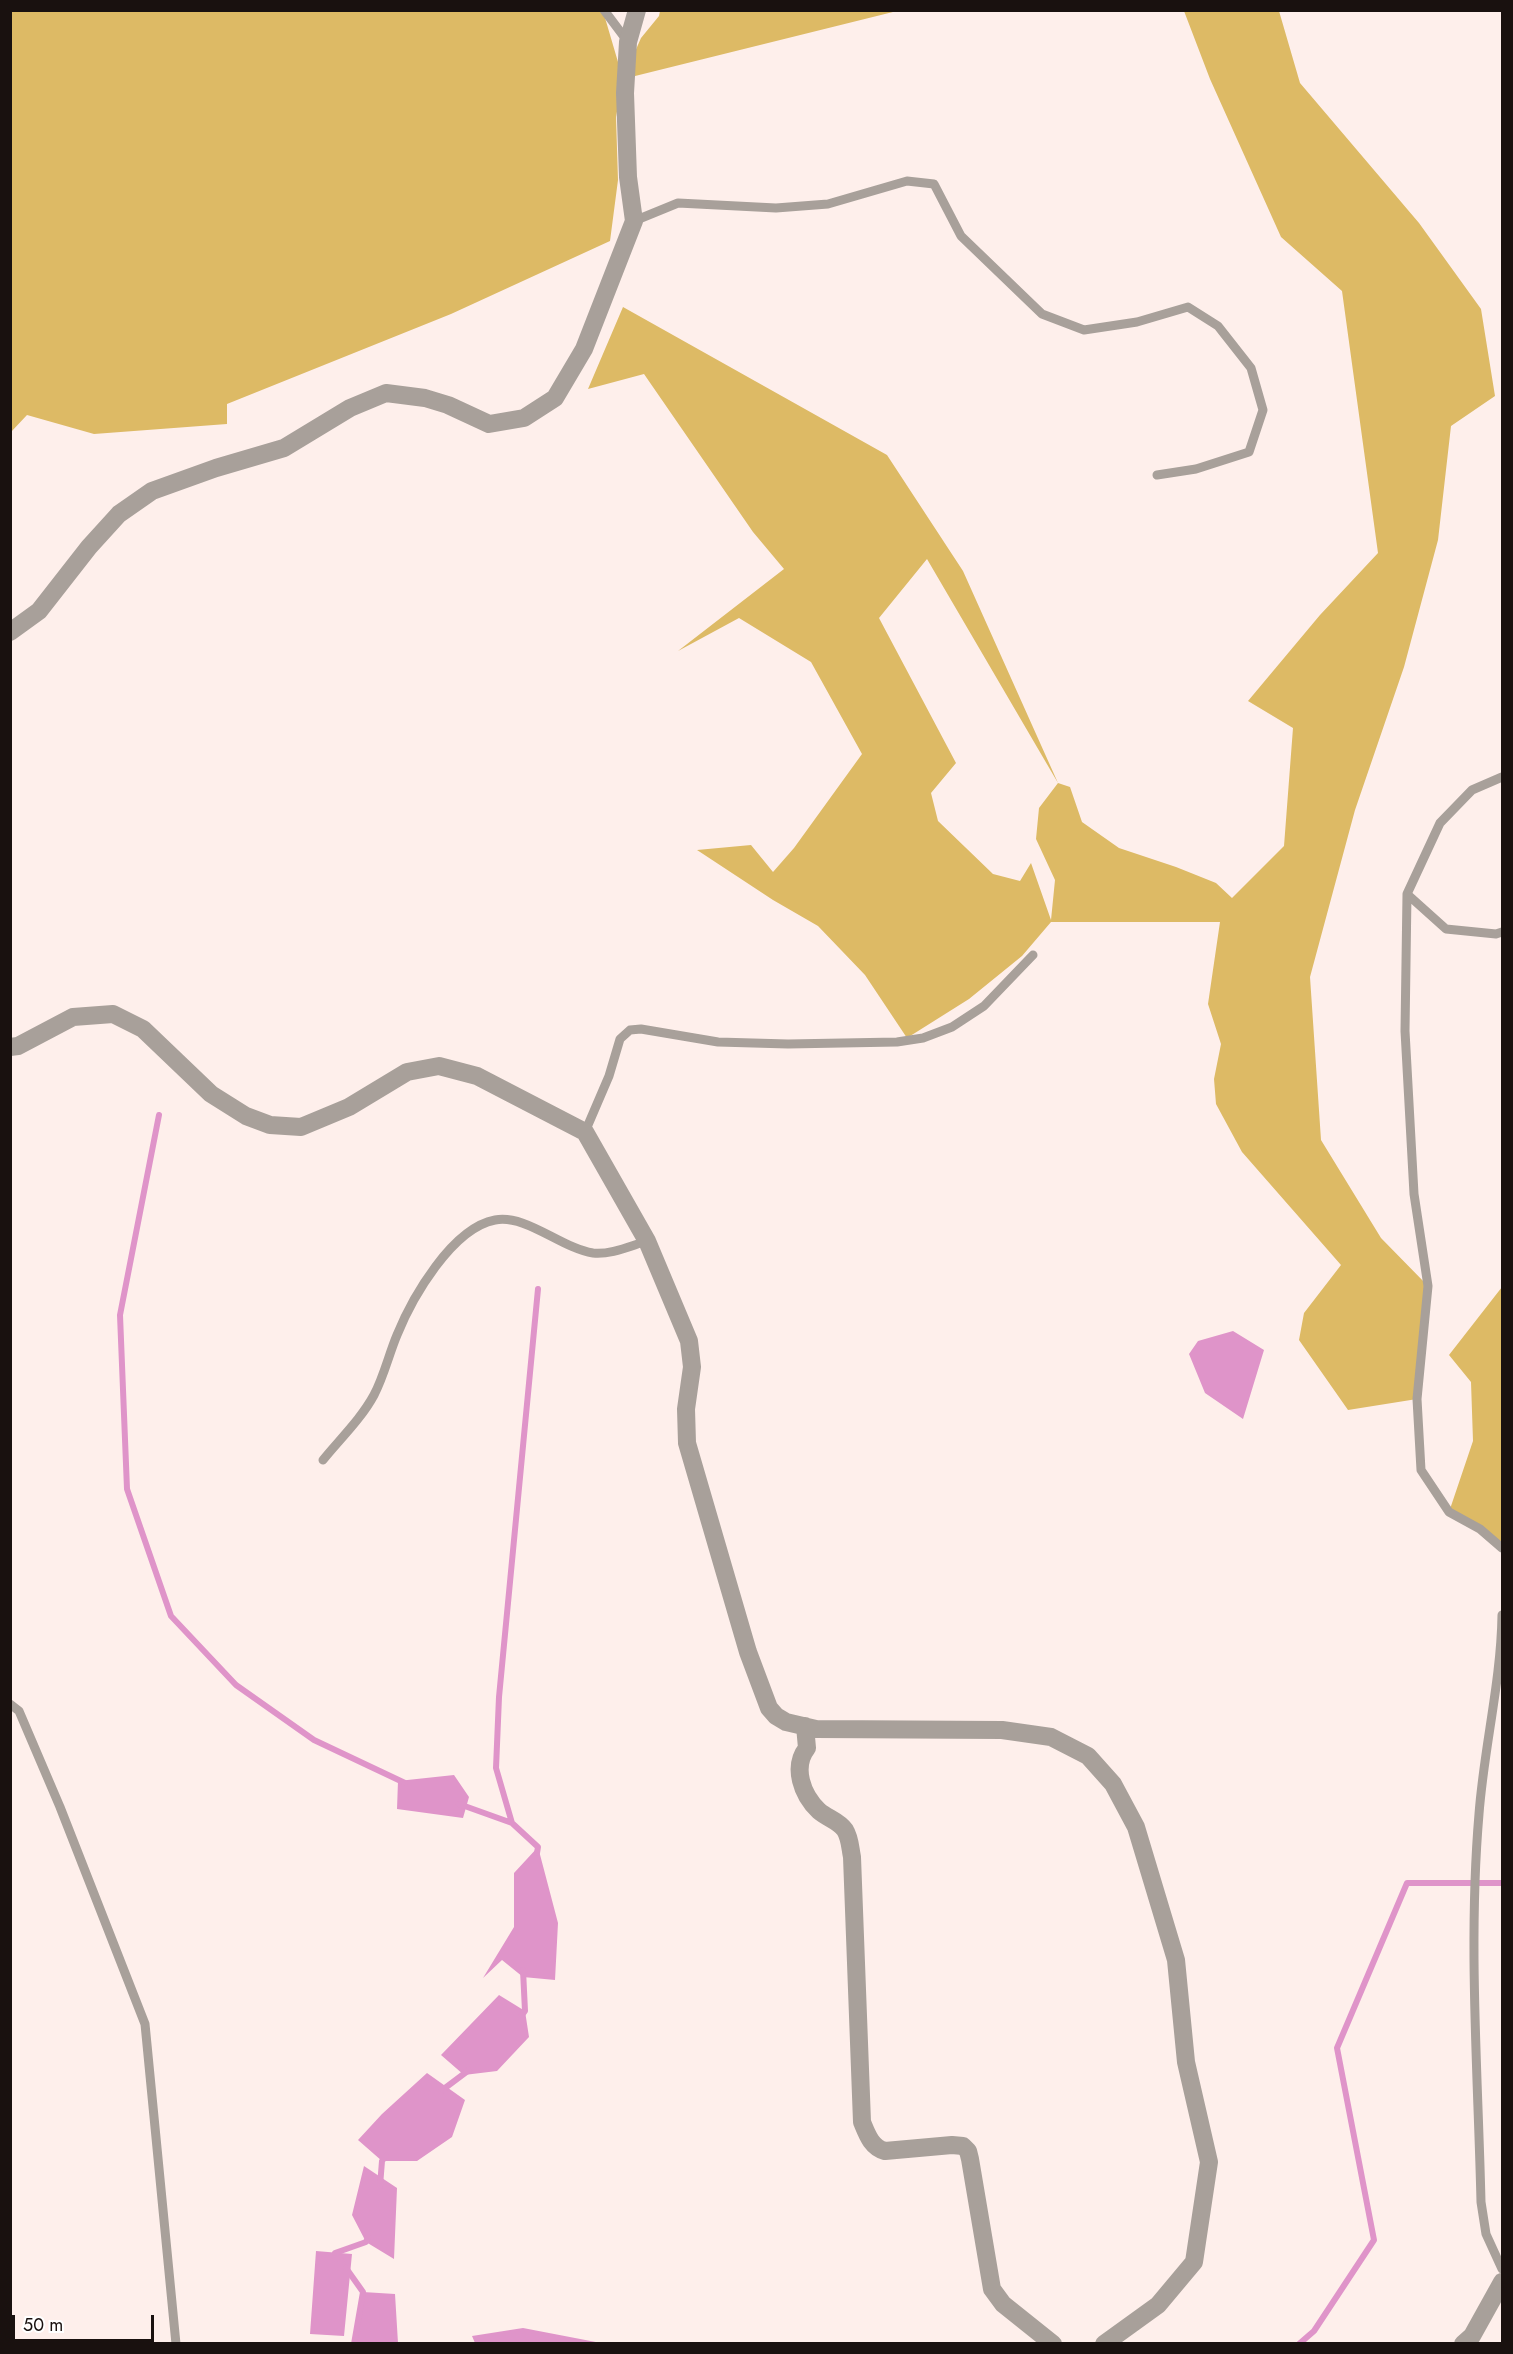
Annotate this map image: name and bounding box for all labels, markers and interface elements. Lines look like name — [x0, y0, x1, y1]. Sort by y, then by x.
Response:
scale bar — [15, 2303, 158, 2341]
text: 50 m — [23, 2312, 63, 2338]

